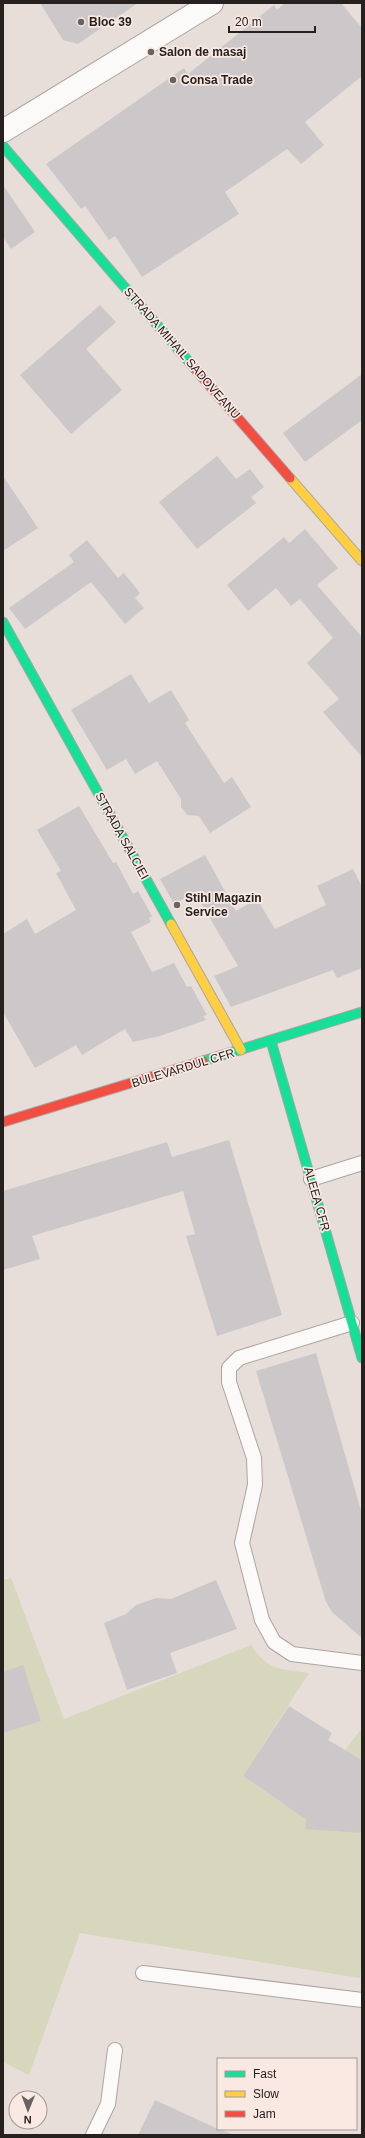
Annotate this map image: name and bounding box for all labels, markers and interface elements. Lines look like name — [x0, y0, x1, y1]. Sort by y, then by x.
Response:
scale bar — [229, 8, 315, 34]
place label: Bloc 39 — [89, 15, 132, 29]
text: 20 m — [235, 15, 262, 29]
marker: Bloc 39 — [76, 17, 86, 27]
place label: Salon de masaj — [159, 45, 246, 59]
marker: Salon de masaj — [146, 47, 156, 57]
place label: Consa Trade — [181, 73, 253, 87]
marker: Consa Trade — [168, 75, 178, 85]
street label: STRADA MIHAIL SADOVEANU — [121, 284, 243, 422]
street label: STRADA SALCIEI — [92, 790, 152, 882]
place label: Stihl Magazin Service — [185, 891, 262, 919]
marker: Stihl Magazin Service — [172, 900, 182, 910]
street label: BULEVARDUL CFR — [130, 1046, 236, 1090]
street label: ALEEA CFR — [301, 1165, 333, 1233]
legend — [217, 2058, 357, 2130]
text: Fast — [253, 2067, 277, 2081]
text: Slow — [253, 2087, 279, 2101]
north arrow — [8, 2090, 48, 2130]
text: Jam — [253, 2107, 276, 2121]
text: N — [24, 2114, 32, 2126]

